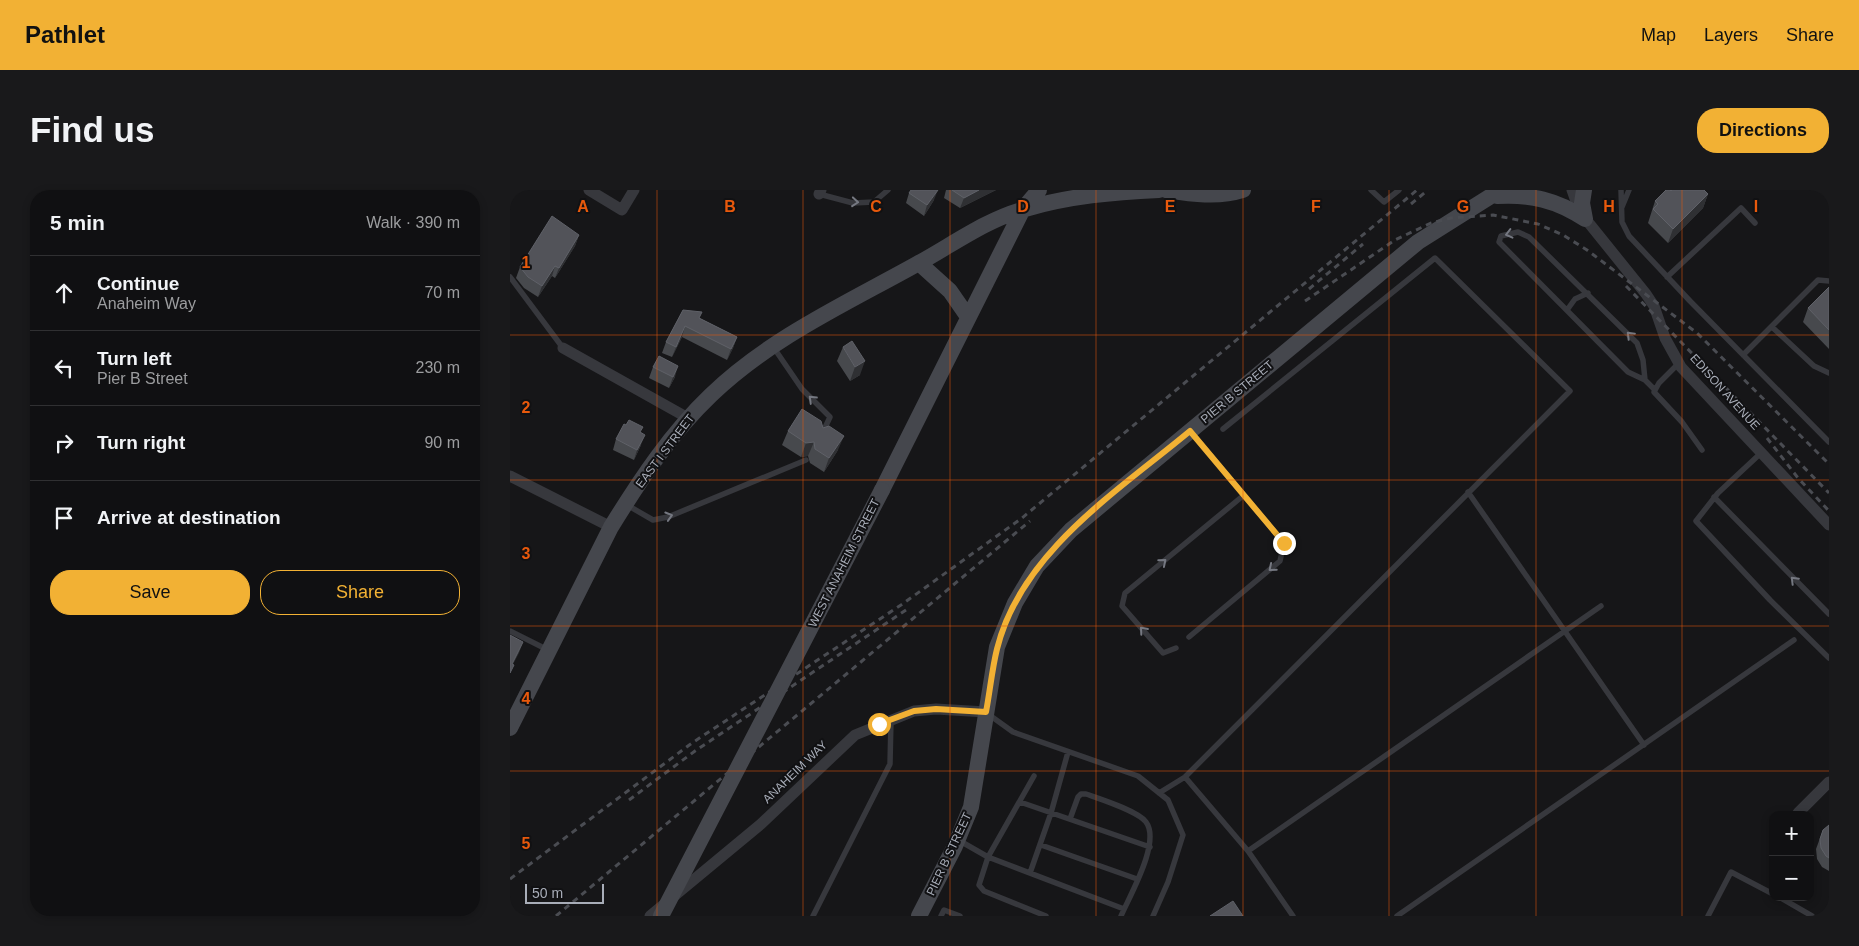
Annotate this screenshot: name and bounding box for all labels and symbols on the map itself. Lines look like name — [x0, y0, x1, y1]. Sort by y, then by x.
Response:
one-way arrow — [852, 196, 860, 207]
text: A — [577, 198, 589, 215]
text: B — [724, 198, 736, 215]
text: C — [870, 198, 882, 215]
text: D — [1017, 198, 1029, 215]
text: E — [1165, 198, 1176, 215]
text: F — [1311, 198, 1321, 215]
text: G — [1457, 198, 1469, 215]
text: H — [1603, 198, 1615, 215]
text: I — [1754, 198, 1758, 215]
one-way arrow — [1505, 229, 1513, 239]
text: 1 — [522, 254, 531, 271]
one-way arrow — [1626, 332, 1635, 341]
street label: EDISON AVENUE — [1687, 351, 1763, 433]
street label: PIER B STREET — [1198, 357, 1276, 426]
one-way arrow — [809, 396, 818, 405]
text: 2 — [522, 399, 531, 416]
street label: EAST I STREET — [633, 411, 698, 491]
street label: WEST ANAHEIM STREET — [805, 496, 883, 630]
one-way arrow — [665, 512, 673, 522]
route end — [1273, 532, 1296, 555]
text: 3 — [522, 545, 531, 562]
one-way arrow — [1157, 560, 1166, 568]
one-way arrow — [1268, 562, 1277, 571]
one-way arrow — [1791, 577, 1800, 586]
one-way arrow — [1140, 626, 1149, 635]
text: 4 — [522, 690, 531, 707]
route start — [868, 713, 891, 736]
street label: ANAHEIM WAY — [760, 738, 830, 806]
street label: PIER B STREET — [924, 810, 975, 898]
text: 5 — [522, 835, 531, 852]
scale bar — [525, 881, 604, 904]

